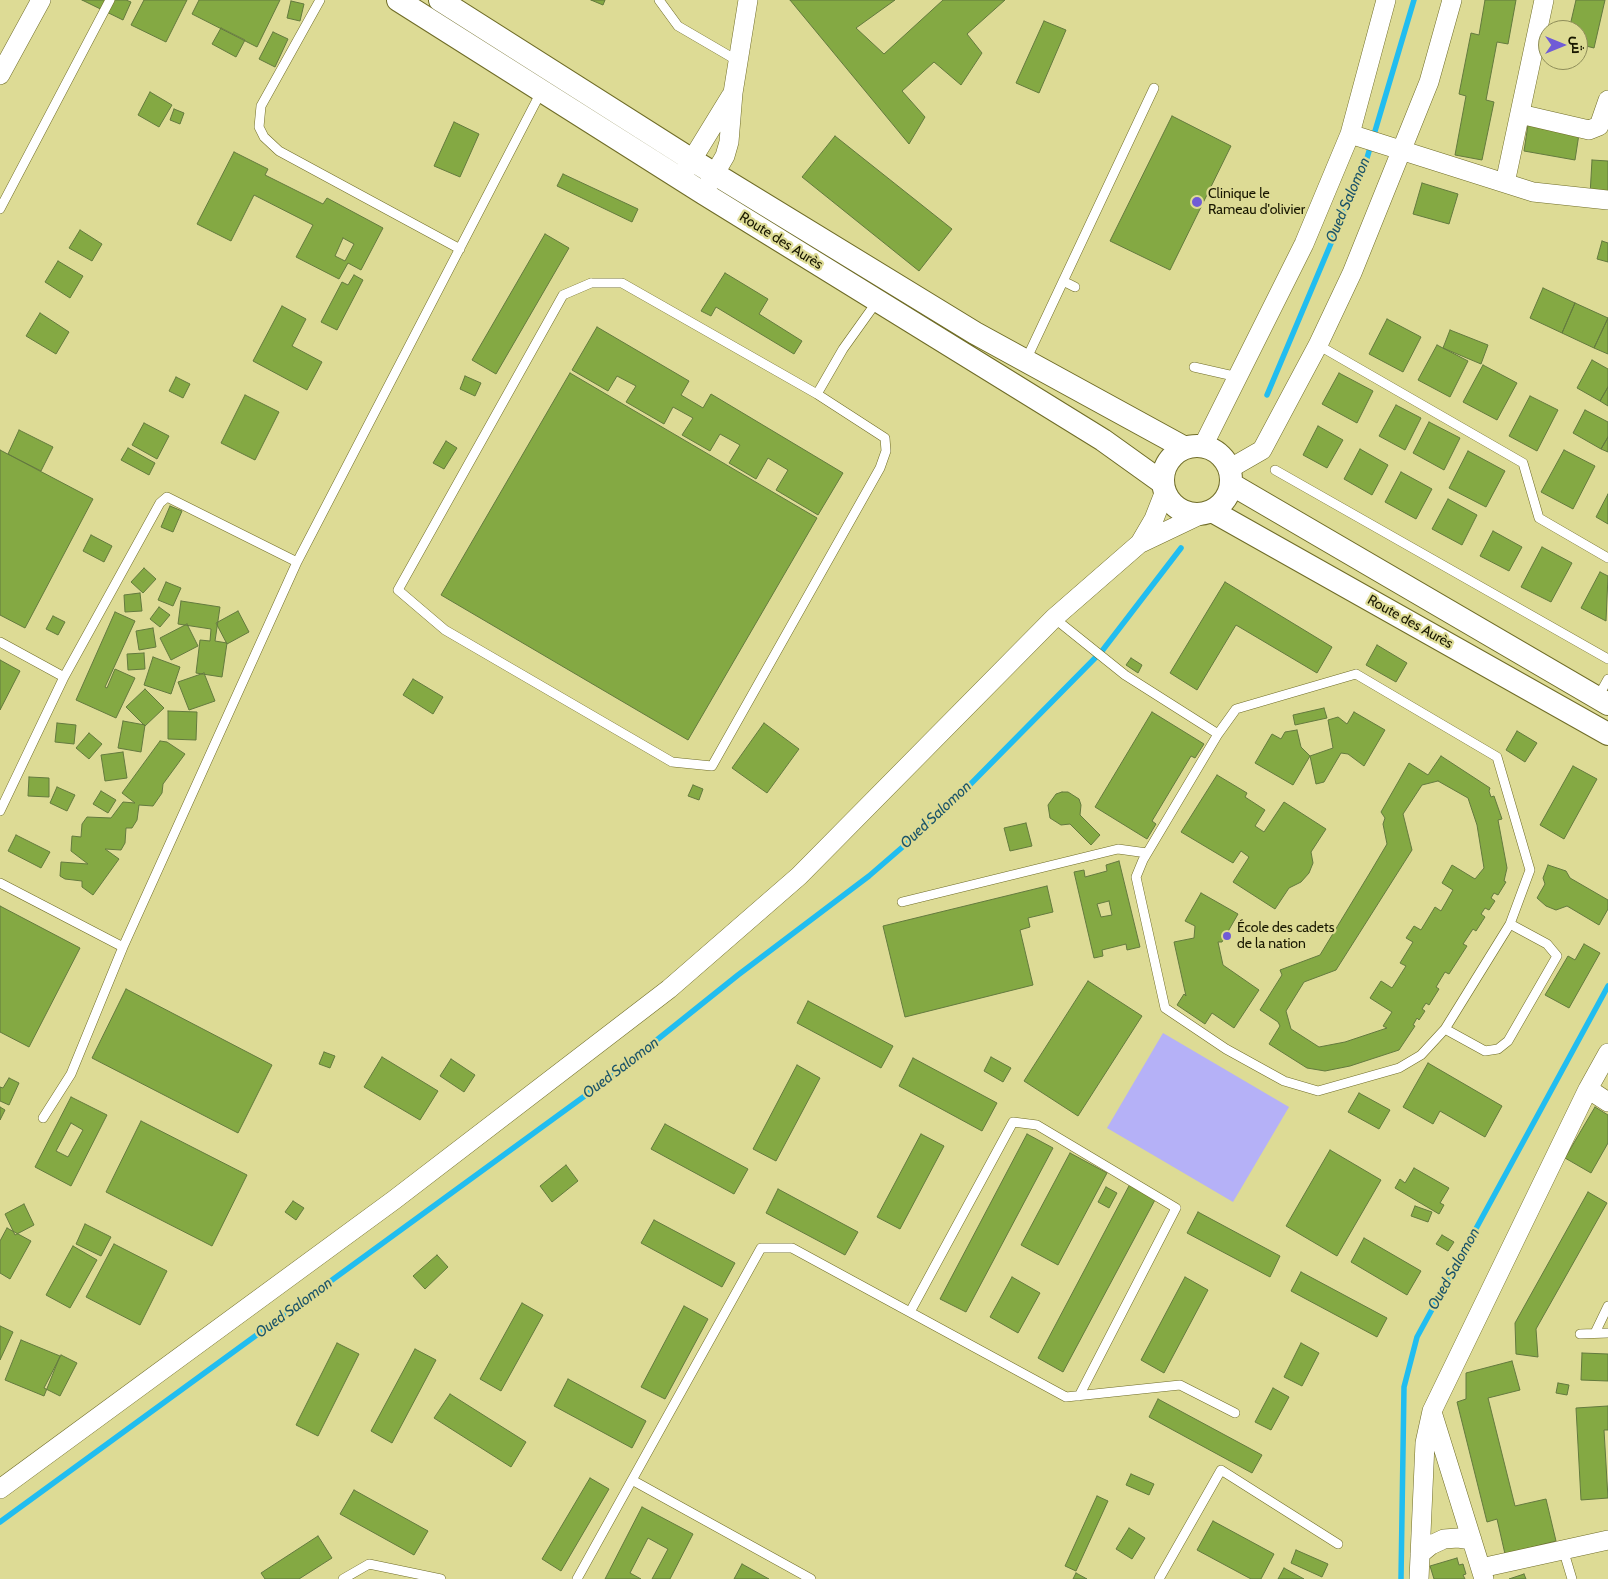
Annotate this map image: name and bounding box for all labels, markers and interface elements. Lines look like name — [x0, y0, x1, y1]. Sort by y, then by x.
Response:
north arrow — [1538, 20, 1588, 70]
text: ش — [1568, 36, 1586, 54]
water label: Oued Salomon — [1322, 155, 1374, 245]
place label: Clinique le Rameau d'olivier — [1208, 186, 1305, 218]
marker: Clinique le Rameau d'olivier — [1190, 195, 1204, 209]
street label: Route des Aurès — [736, 209, 826, 273]
street label: Route des Aurès — [1364, 592, 1456, 652]
water label: Oued Salomon — [897, 778, 975, 852]
place label: École des cadets de la nation — [1237, 920, 1334, 952]
marker: École des cadets de la nation — [1221, 930, 1233, 942]
water label: Oued Salomon — [579, 1034, 663, 1102]
water label: Oued Salomon — [1424, 1225, 1484, 1313]
water label: Oued Salomon — [252, 1274, 336, 1342]

